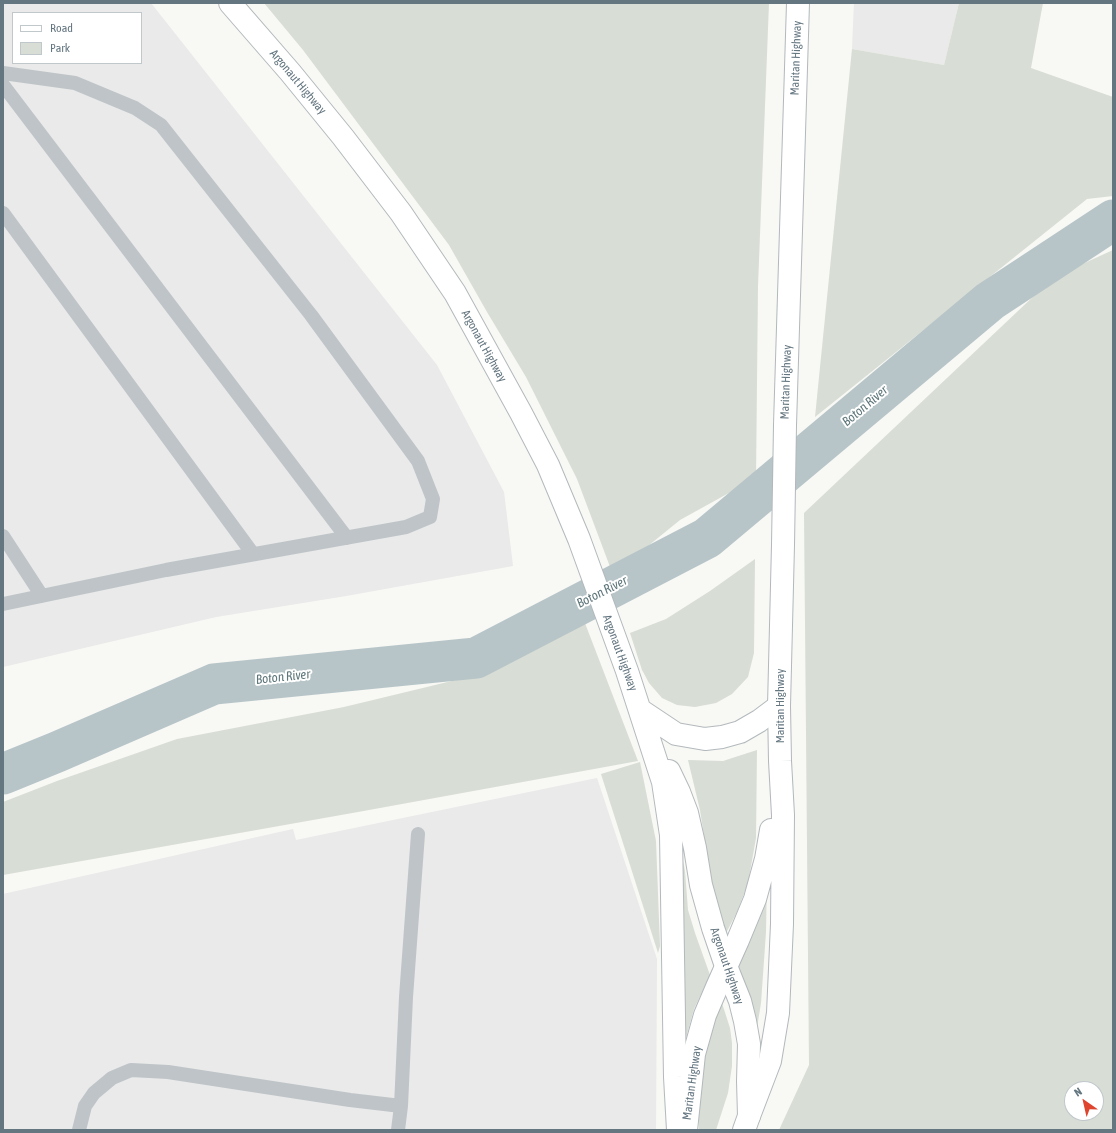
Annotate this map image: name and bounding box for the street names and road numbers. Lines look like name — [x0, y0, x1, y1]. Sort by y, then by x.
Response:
street label: Maritan Highway — [788, 20, 804, 96]
street label: Argonaut Highway — [267, 47, 329, 117]
street label: Argonaut Highway — [458, 307, 510, 385]
street label: Maritan Highway — [778, 344, 794, 420]
street label: Argonaut Highway — [600, 613, 640, 693]
street label: Maritan Highway — [773, 669, 787, 743]
street label: Argonaut Highway — [707, 926, 747, 1006]
street label: Maritan Highway — [680, 1045, 704, 1121]

